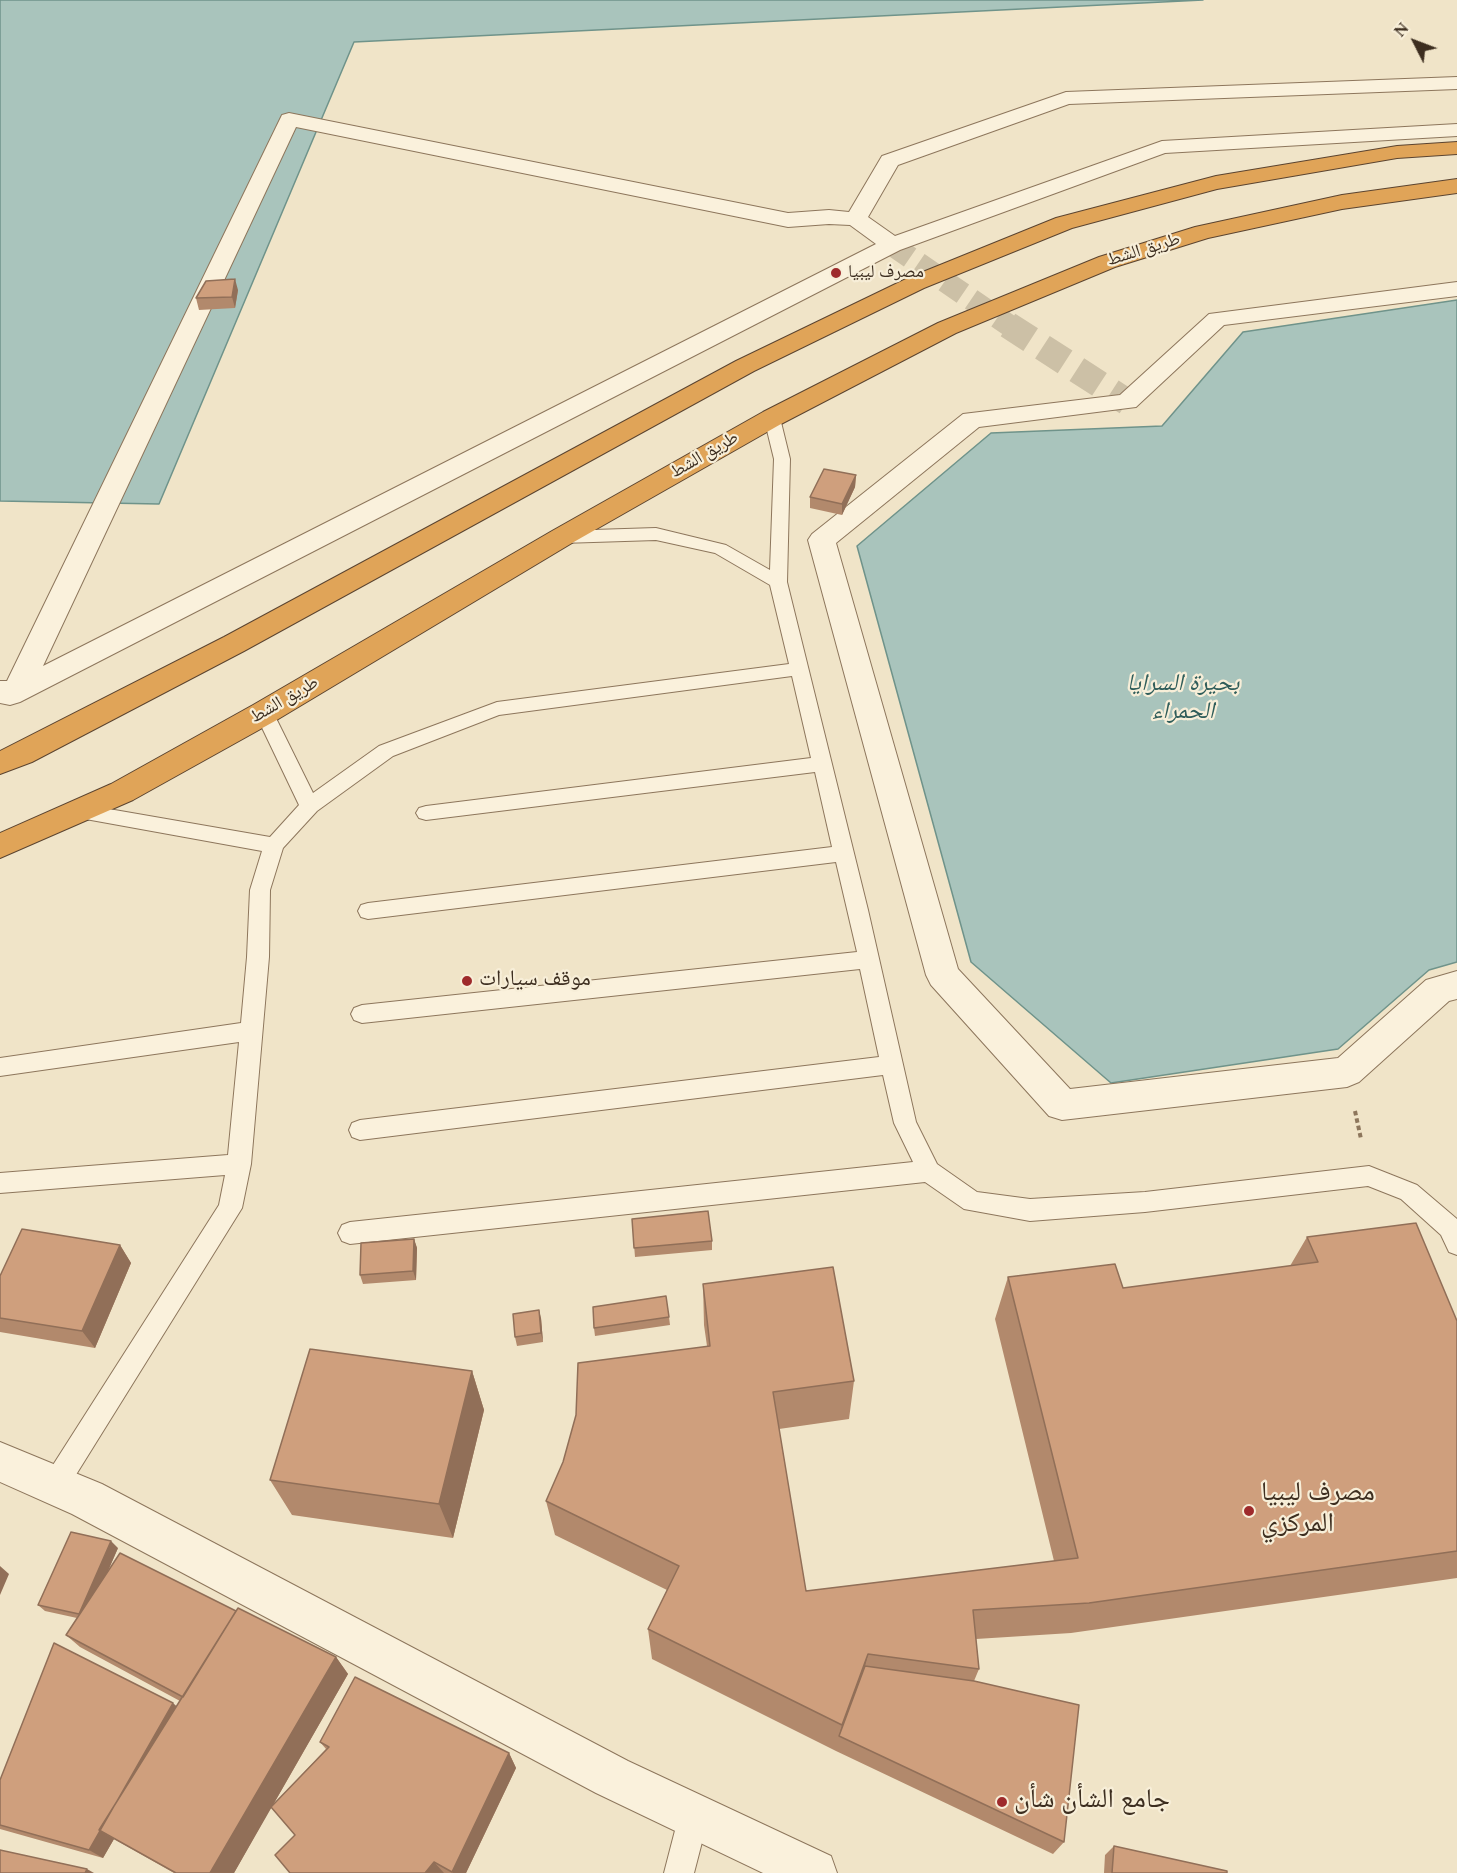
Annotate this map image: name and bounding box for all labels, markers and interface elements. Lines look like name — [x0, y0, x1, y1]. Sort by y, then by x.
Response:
north arrow — [1385, 12, 1445, 72]
text: N — [1388, 17, 1415, 43]
street label: طريق الشط — [1105, 230, 1183, 272]
place label: مصرف ليبيا — [848, 262, 924, 284]
marker: مصرف ليبيا — [829, 266, 843, 280]
street label: طريق الشط — [667, 428, 743, 484]
water label: بحيرة السرايا الحمراء — [1127, 671, 1239, 727]
street label: طريق الشط — [247, 673, 323, 729]
place label: موقف سيارات — [479, 968, 591, 994]
marker: موقف سيارات — [460, 974, 474, 988]
place label: مصرف ليبيا المركزي — [1261, 1479, 1375, 1542]
marker: مصرف ليبيا المركزي — [1242, 1504, 1256, 1518]
place label: جامع الشأن شأن — [1014, 1786, 1170, 1818]
marker: جامع الشأن شأن — [995, 1795, 1009, 1809]

